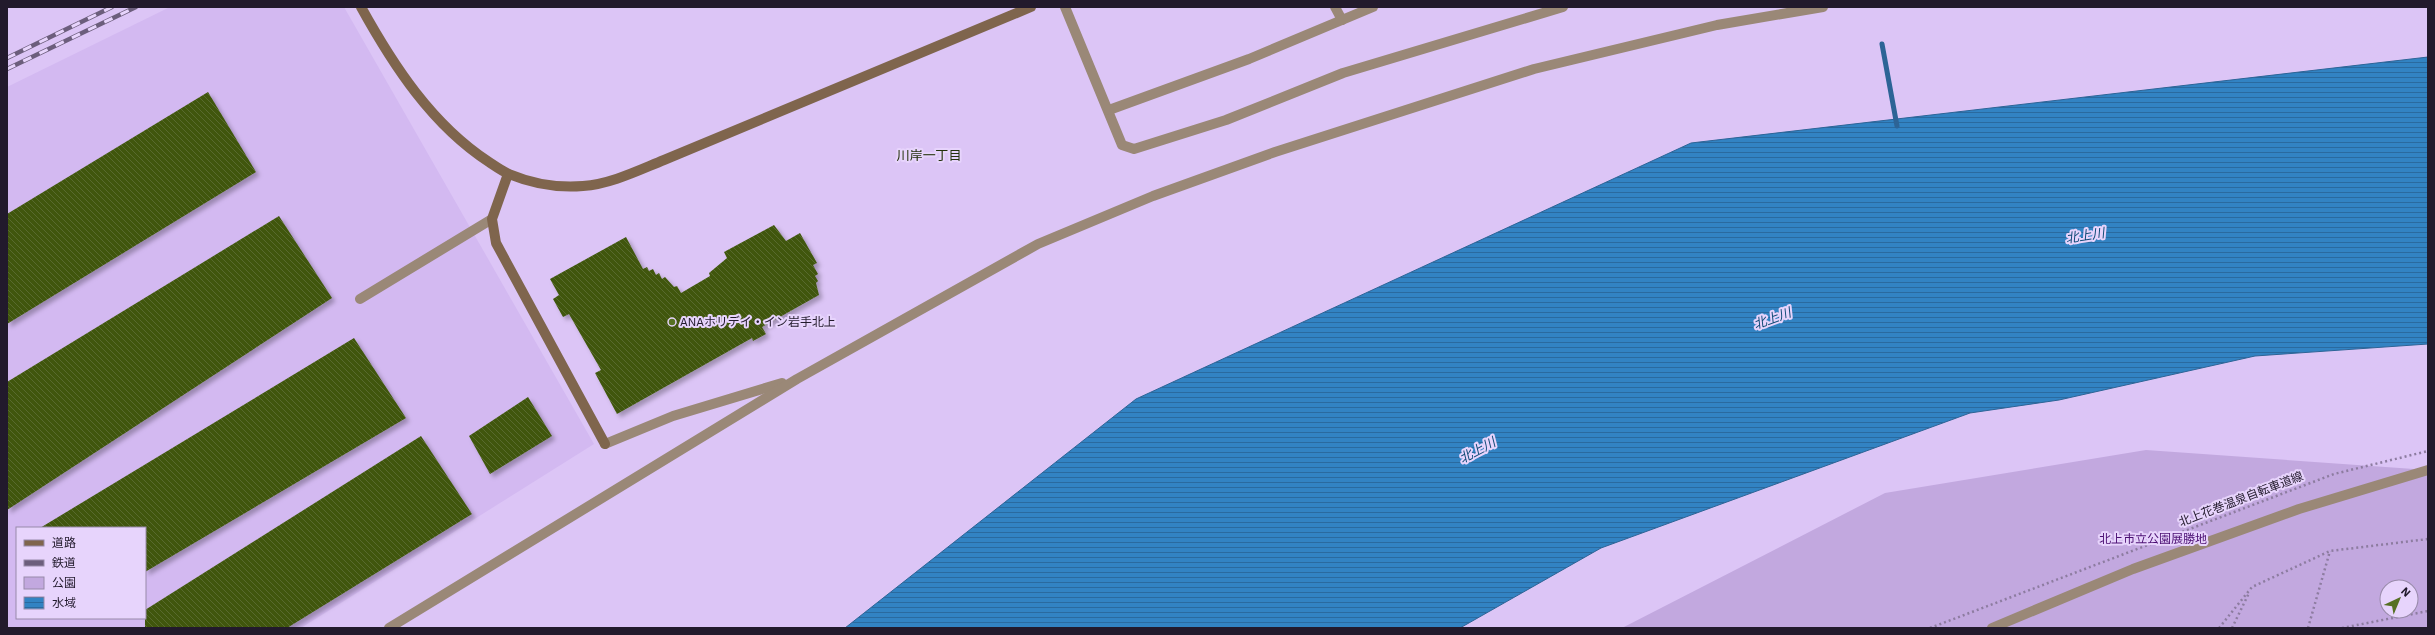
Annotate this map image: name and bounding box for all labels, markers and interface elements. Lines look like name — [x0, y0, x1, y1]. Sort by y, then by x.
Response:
district label: 川岸一丁目 — [896, 147, 962, 164]
water label: 北上川 — [2064, 224, 2108, 247]
water label: 北上川 — [1751, 303, 1795, 333]
place label: ANAホリデイ・イン岩手北上 — [680, 314, 836, 329]
marker: ANAホリデイ・イン岩手北上 — [667, 317, 677, 327]
water label: 北上川 — [1456, 433, 1500, 467]
street label: 北上花巻温泉自転車道線 — [2177, 468, 2305, 529]
legend — [16, 527, 146, 619]
park label: 北上市立公園展勝地 — [2099, 531, 2207, 546]
text: 道路 — [52, 535, 76, 550]
text: 鉄道 — [52, 555, 76, 570]
text: 公園 — [52, 575, 76, 590]
north arrow — [2379, 579, 2419, 619]
text: N — [2398, 584, 2414, 600]
text: 水域 — [52, 595, 76, 610]

